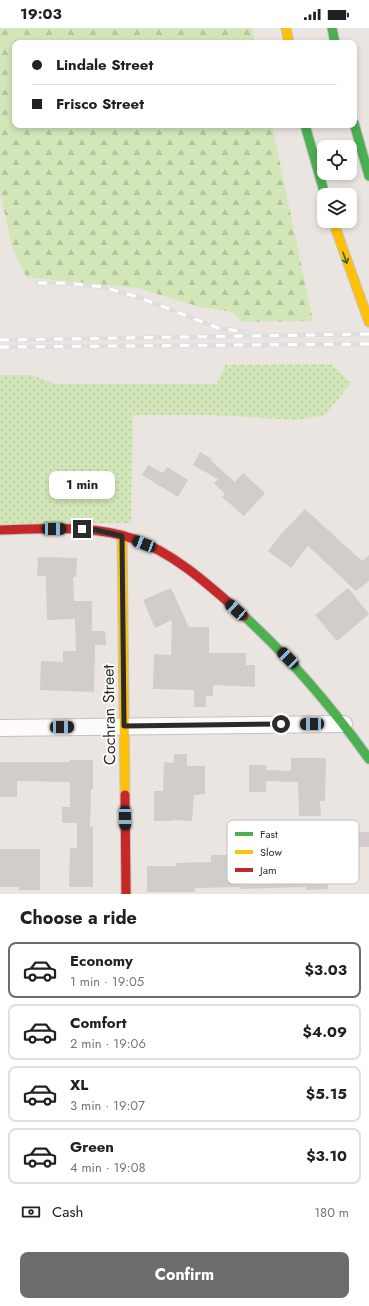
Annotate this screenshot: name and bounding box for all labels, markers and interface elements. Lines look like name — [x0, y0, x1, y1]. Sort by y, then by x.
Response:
text: 19:03 — [20, 3, 62, 25]
text: Lindale Street — [56, 54, 153, 76]
text: Frisco Street — [56, 93, 144, 115]
map controls — [317, 140, 357, 228]
button: locate — [317, 140, 357, 180]
button: layers — [317, 188, 357, 228]
one-way arrow — [342, 252, 349, 265]
callout: 1 min — [49, 471, 115, 499]
text: 1 min — [66, 475, 98, 494]
route end — [73, 520, 91, 538]
car — [42, 523, 66, 535]
car — [131, 534, 157, 554]
car — [223, 598, 249, 622]
car — [275, 645, 301, 671]
street label: Cochran Street — [97, 664, 121, 765]
route start — [272, 715, 290, 733]
car — [300, 718, 324, 730]
car — [50, 721, 74, 733]
car — [119, 806, 131, 830]
legend — [227, 820, 359, 884]
text: Fast — [260, 826, 278, 842]
text: Slow — [260, 844, 282, 860]
text: Jam — [258, 862, 277, 878]
text: Choose a ride — [20, 905, 137, 931]
text: Economy — [70, 950, 133, 972]
icon: car — [22, 952, 58, 988]
text: $3.03 — [305, 959, 347, 981]
text: 1 min · 19:05 — [70, 972, 144, 991]
text: Comfort — [70, 1012, 127, 1034]
icon: car — [22, 1014, 58, 1050]
text: $4.09 — [302, 1021, 347, 1043]
text: 2 min · 19:06 — [70, 1034, 146, 1053]
text: XL — [70, 1074, 88, 1096]
icon: car — [22, 1076, 58, 1112]
text: $5.15 — [306, 1083, 347, 1105]
text: 3 min · 19:07 — [70, 1096, 145, 1115]
text: Green — [70, 1136, 114, 1158]
icon: car — [22, 1138, 58, 1174]
text: $3.10 — [306, 1145, 347, 1167]
text: 4 min · 19:08 — [70, 1158, 146, 1177]
icon: cash — [20, 1201, 42, 1223]
text: Cash — [52, 1201, 83, 1223]
text: 180 m — [314, 1203, 349, 1222]
button: Confirm — [20, 1252, 349, 1298]

